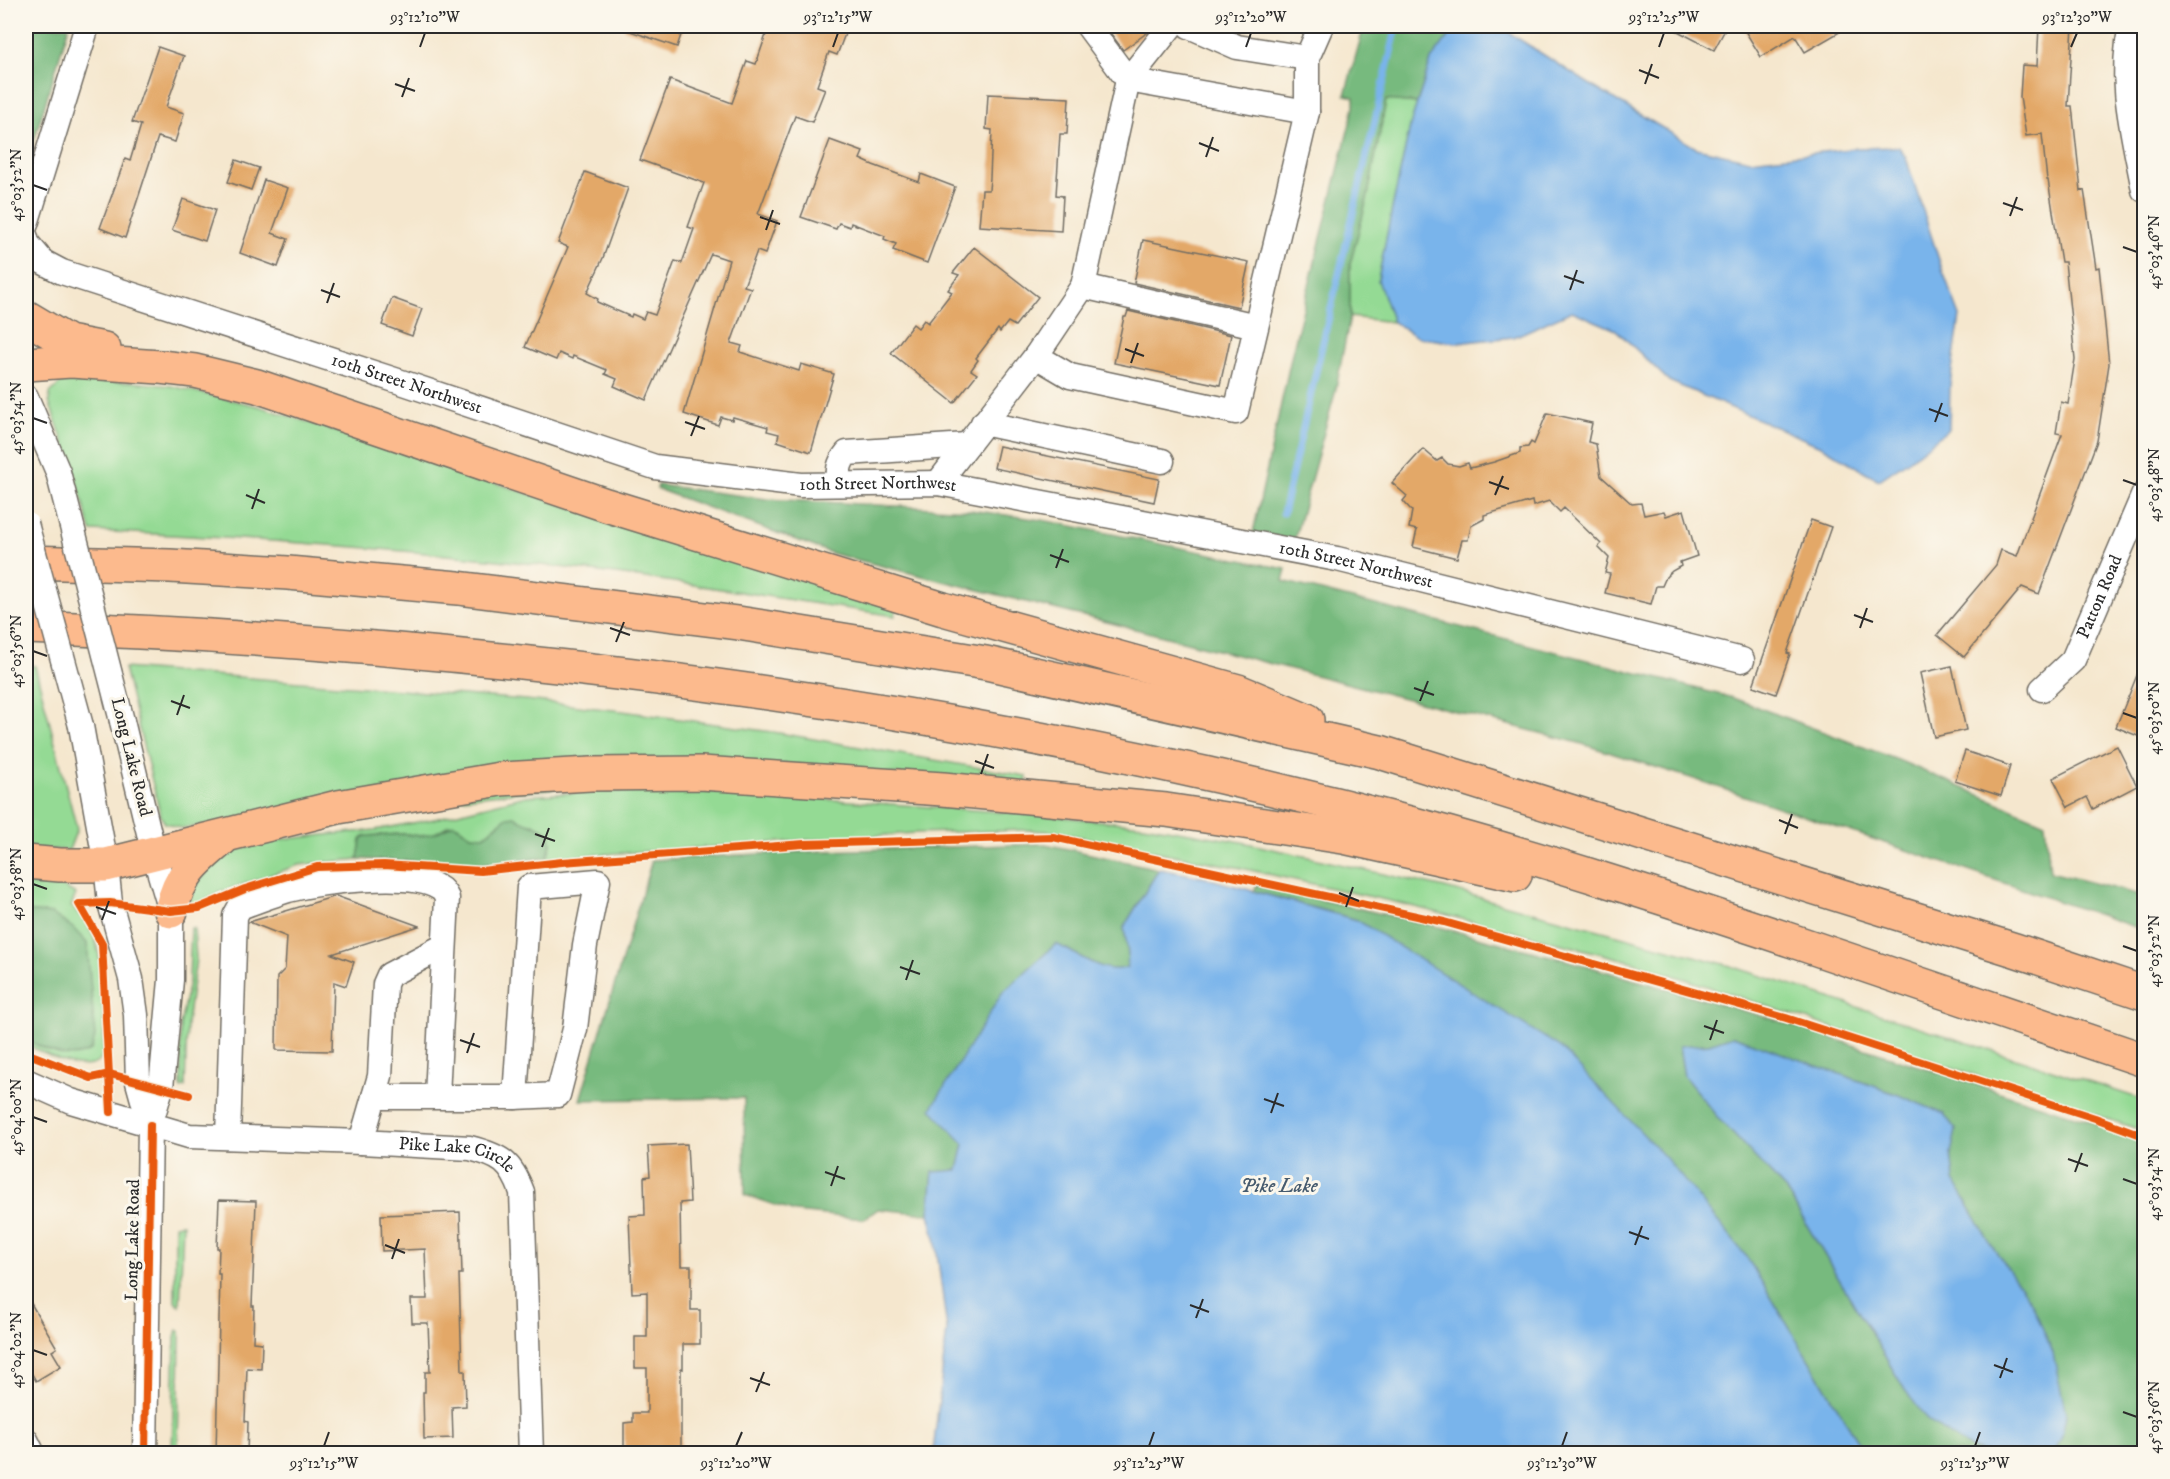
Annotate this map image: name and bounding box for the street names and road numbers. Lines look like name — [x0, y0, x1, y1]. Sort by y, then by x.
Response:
street label: 10th Street Northwest — [328, 349, 485, 419]
street label: 10th Street Northwest — [799, 472, 959, 497]
street label: 10th Street Northwest — [1277, 537, 1435, 594]
street label: Patton Road — [2072, 552, 2128, 642]
street label: Long Lake Road — [106, 695, 156, 819]
street label: Pike Lake Circle — [398, 1133, 520, 1177]
street label: Long Lake Road — [121, 1179, 145, 1301]

